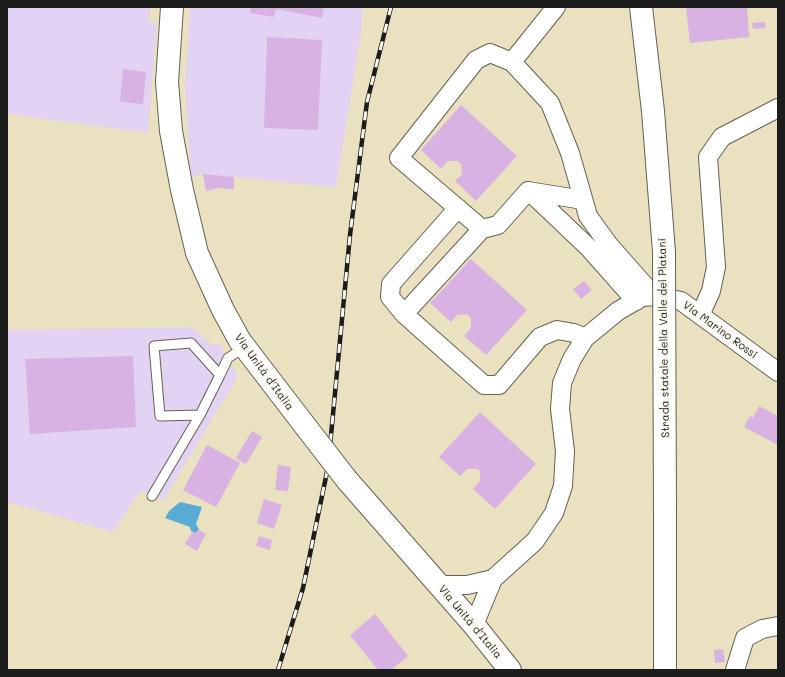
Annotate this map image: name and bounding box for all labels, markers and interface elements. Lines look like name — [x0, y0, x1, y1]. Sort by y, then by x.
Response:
street label: Strada statale della Valle del Platani — [656, 238, 672, 438]
street label: Via Marino Rossi — [680, 298, 760, 362]
street label: Via Unità d'Italia — [232, 331, 296, 413]
street label: Via Unità d'Italia — [435, 583, 505, 661]

